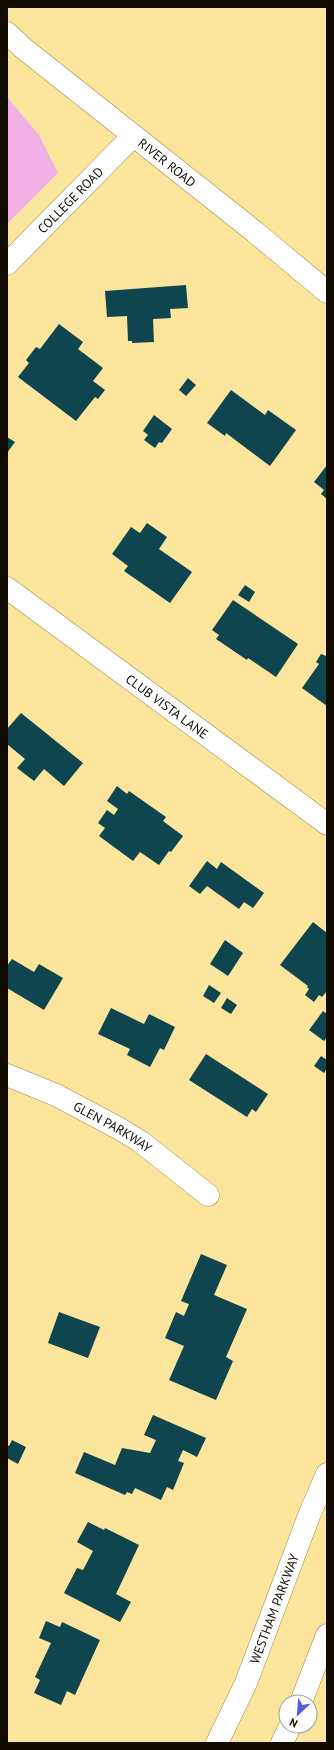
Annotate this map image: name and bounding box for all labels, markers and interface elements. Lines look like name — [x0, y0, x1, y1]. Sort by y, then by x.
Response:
street label: RIVER ROAD — [135, 134, 200, 190]
street label: COLLEGE ROAD — [34, 163, 107, 237]
street label: CLUB VISTA LANE — [122, 670, 212, 742]
street label: GLEN PARKWAY — [71, 1097, 156, 1157]
street label: WESTHAM PARKWAY — [246, 1551, 303, 1666]
north arrow — [278, 1694, 318, 1734]
text: N — [287, 1715, 300, 1731]

